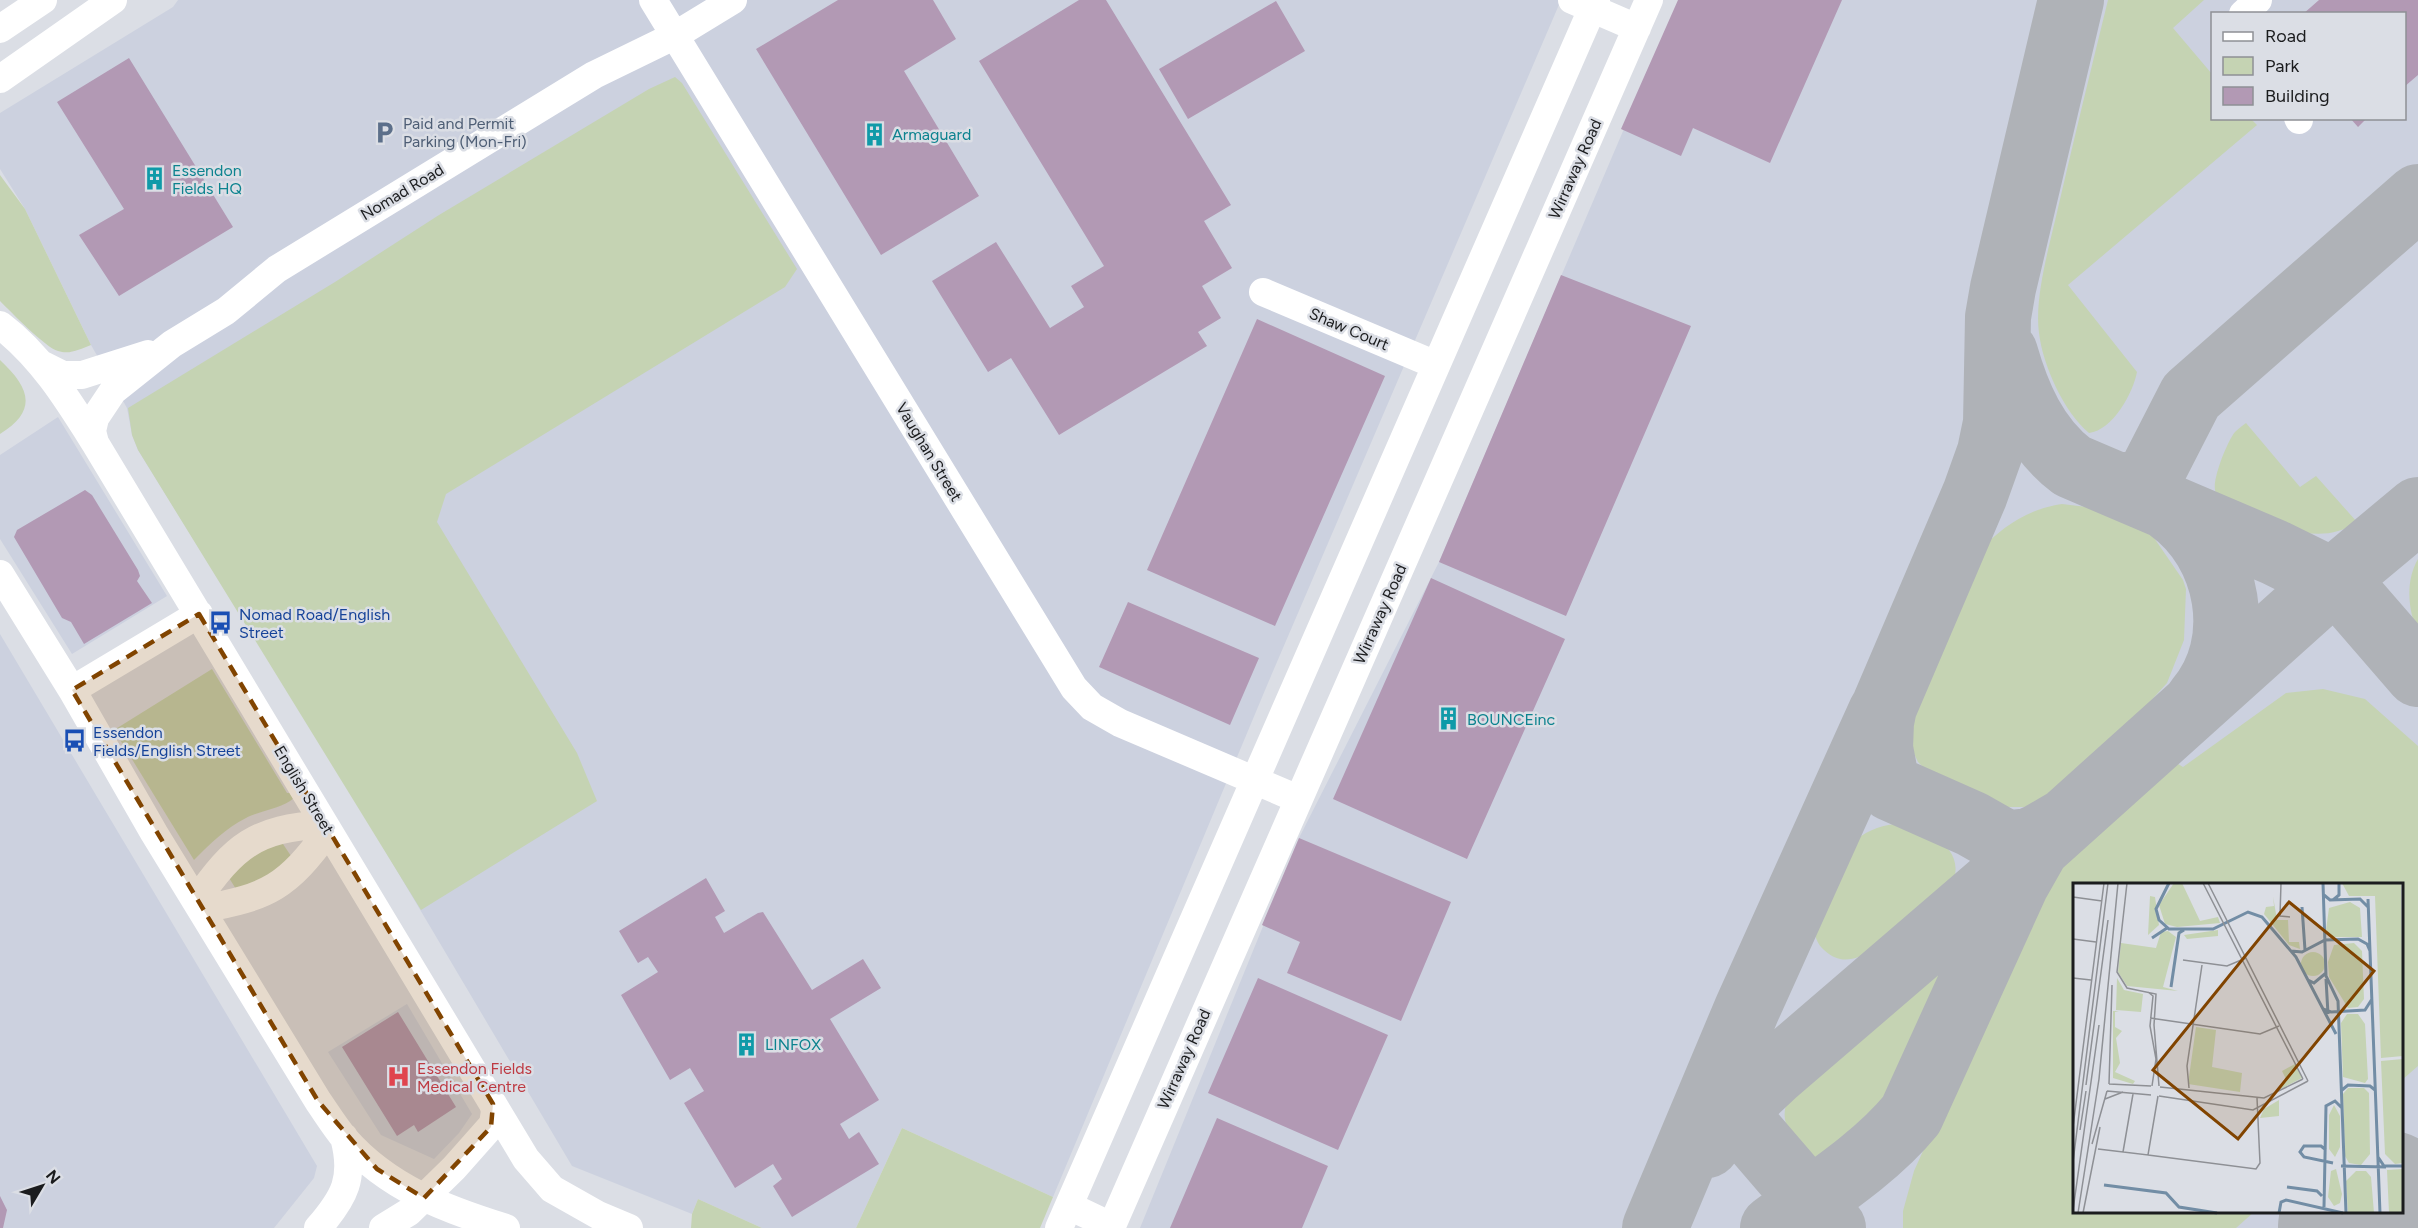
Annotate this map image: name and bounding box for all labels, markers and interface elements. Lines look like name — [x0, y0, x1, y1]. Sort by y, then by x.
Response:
legend — [2211, 12, 2406, 120]
text: Road — [2265, 25, 2306, 47]
text: Park — [2265, 55, 2300, 77]
text: Building — [2265, 85, 2330, 107]
place label: Paid and Permit Parking (Mon-Fri) — [403, 114, 527, 151]
street label: Wirraway Road — [1544, 116, 1606, 222]
parking icon: Paid and Permit Parking (Mon-Fri) — [372, 119, 398, 145]
building icon: Armaguard — [861, 121, 887, 147]
place label: Armaguard — [892, 125, 971, 144]
street label: Nomad Road — [357, 160, 447, 224]
place label: Essendon Fields HQ — [172, 161, 242, 198]
building icon: Essendon Fields HQ — [141, 166, 167, 192]
street label: Shaw Court — [1306, 304, 1392, 354]
street label: Vaughan Street — [892, 399, 966, 505]
street label: Wirraway Road — [1349, 561, 1411, 667]
place label: Nomad Road/English Street — [239, 605, 390, 642]
bus stop icon: Nomad Road/English Street — [208, 610, 234, 636]
building icon: BOUNCEinc — [1436, 706, 1462, 732]
place label: BOUNCEinc — [1467, 710, 1556, 729]
place label: Essendon Fields/English Street — [93, 723, 241, 760]
bus stop icon: Essendon Fields/English Street — [62, 728, 88, 754]
street label: English Street — [270, 742, 338, 838]
inset map — [2073, 883, 2403, 1213]
street label: Wirraway Road — [1153, 1006, 1215, 1112]
building icon: LINFOX — [734, 1031, 760, 1057]
place label: LINFOX — [765, 1035, 821, 1054]
place label: Essendon Fields Medical Centre — [417, 1059, 532, 1096]
hospital icon: Essendon Fields Medical Centre — [386, 1064, 412, 1090]
north arrow — [12, 1156, 72, 1216]
text: N — [42, 1166, 65, 1188]

